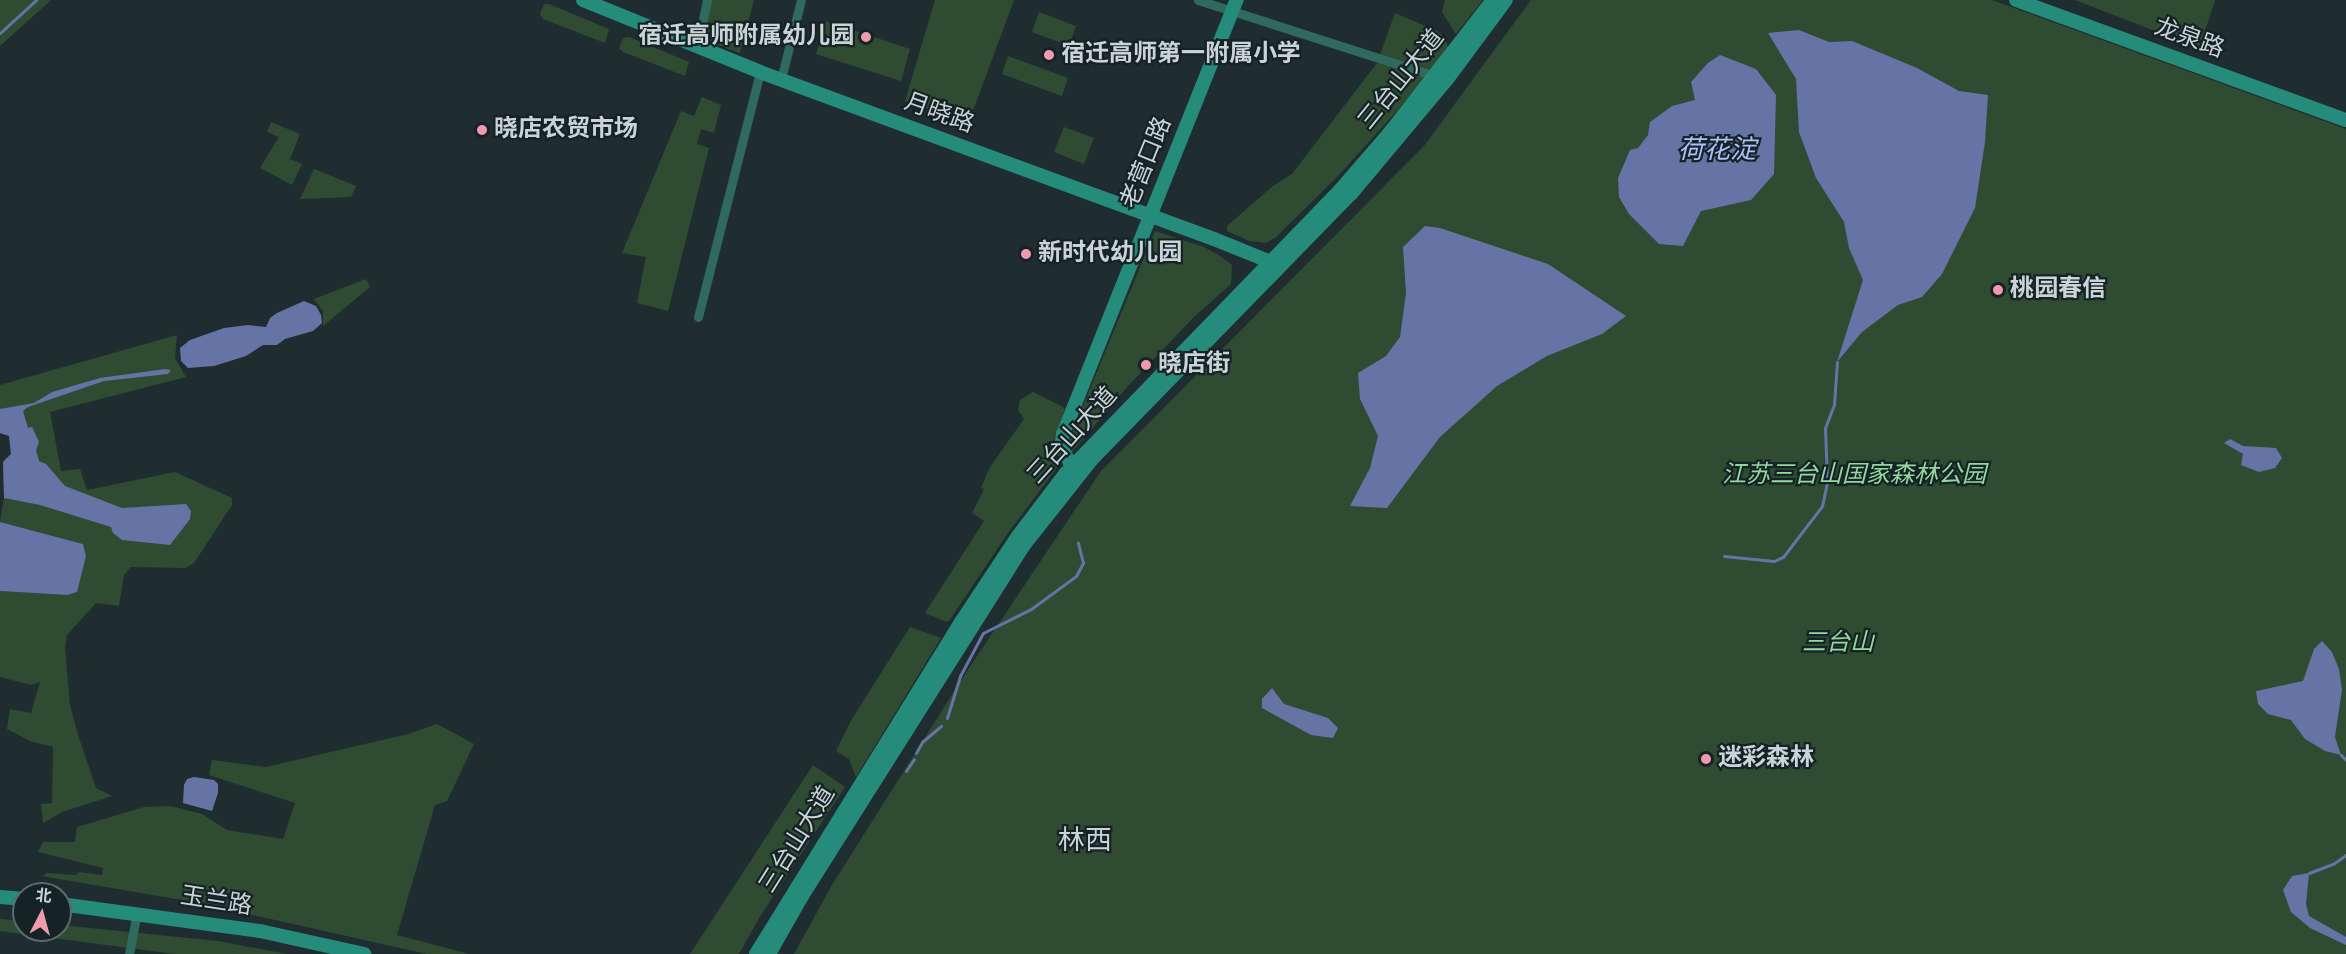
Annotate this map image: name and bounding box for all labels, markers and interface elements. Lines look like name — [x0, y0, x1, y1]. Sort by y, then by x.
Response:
street label: 龙泉路 — [2150, 13, 2228, 65]
place label: 宿迁高师附属幼儿园 — [638, 23, 854, 51]
street label: 三台山大道 — [1353, 24, 1451, 136]
marker: 宿迁高师附属幼儿园 — [859, 30, 873, 44]
place label: 宿迁高师第一附属小学 — [1061, 41, 1301, 69]
marker: 宿迁高师第一附属小学 — [1042, 48, 1056, 62]
street label: 月晓路 — [900, 88, 978, 140]
street label: 老营口路 — [1116, 113, 1178, 213]
place label: 晓店农贸市场 — [494, 116, 638, 144]
marker: 晓店农贸市场 — [475, 123, 489, 137]
water label: 荷花淀 — [1678, 135, 1756, 167]
place label: 新时代幼儿园 — [1038, 240, 1182, 268]
marker: 新时代幼儿园 — [1019, 247, 1033, 261]
place label: 桃园春信 — [2010, 276, 2106, 304]
marker: 桃园春信 — [1991, 283, 2005, 297]
place label: 晓店街 — [1158, 351, 1230, 379]
marker: 晓店街 — [1139, 358, 1153, 372]
street label: 三台山大道 — [1022, 382, 1124, 490]
park label: 江苏三台山国家森林公园 — [1722, 462, 1986, 490]
park label: 三台山 — [1802, 630, 1874, 658]
place label: 迷彩森林 — [1718, 745, 1814, 773]
marker: 迷彩森林 — [1699, 752, 1713, 766]
street label: 三台山大道 — [754, 781, 842, 899]
district label: 林西 — [1058, 826, 1112, 858]
north arrow — [12, 882, 72, 942]
street label: 玉兰路 — [178, 882, 254, 922]
text: 北 — [34, 883, 53, 909]

